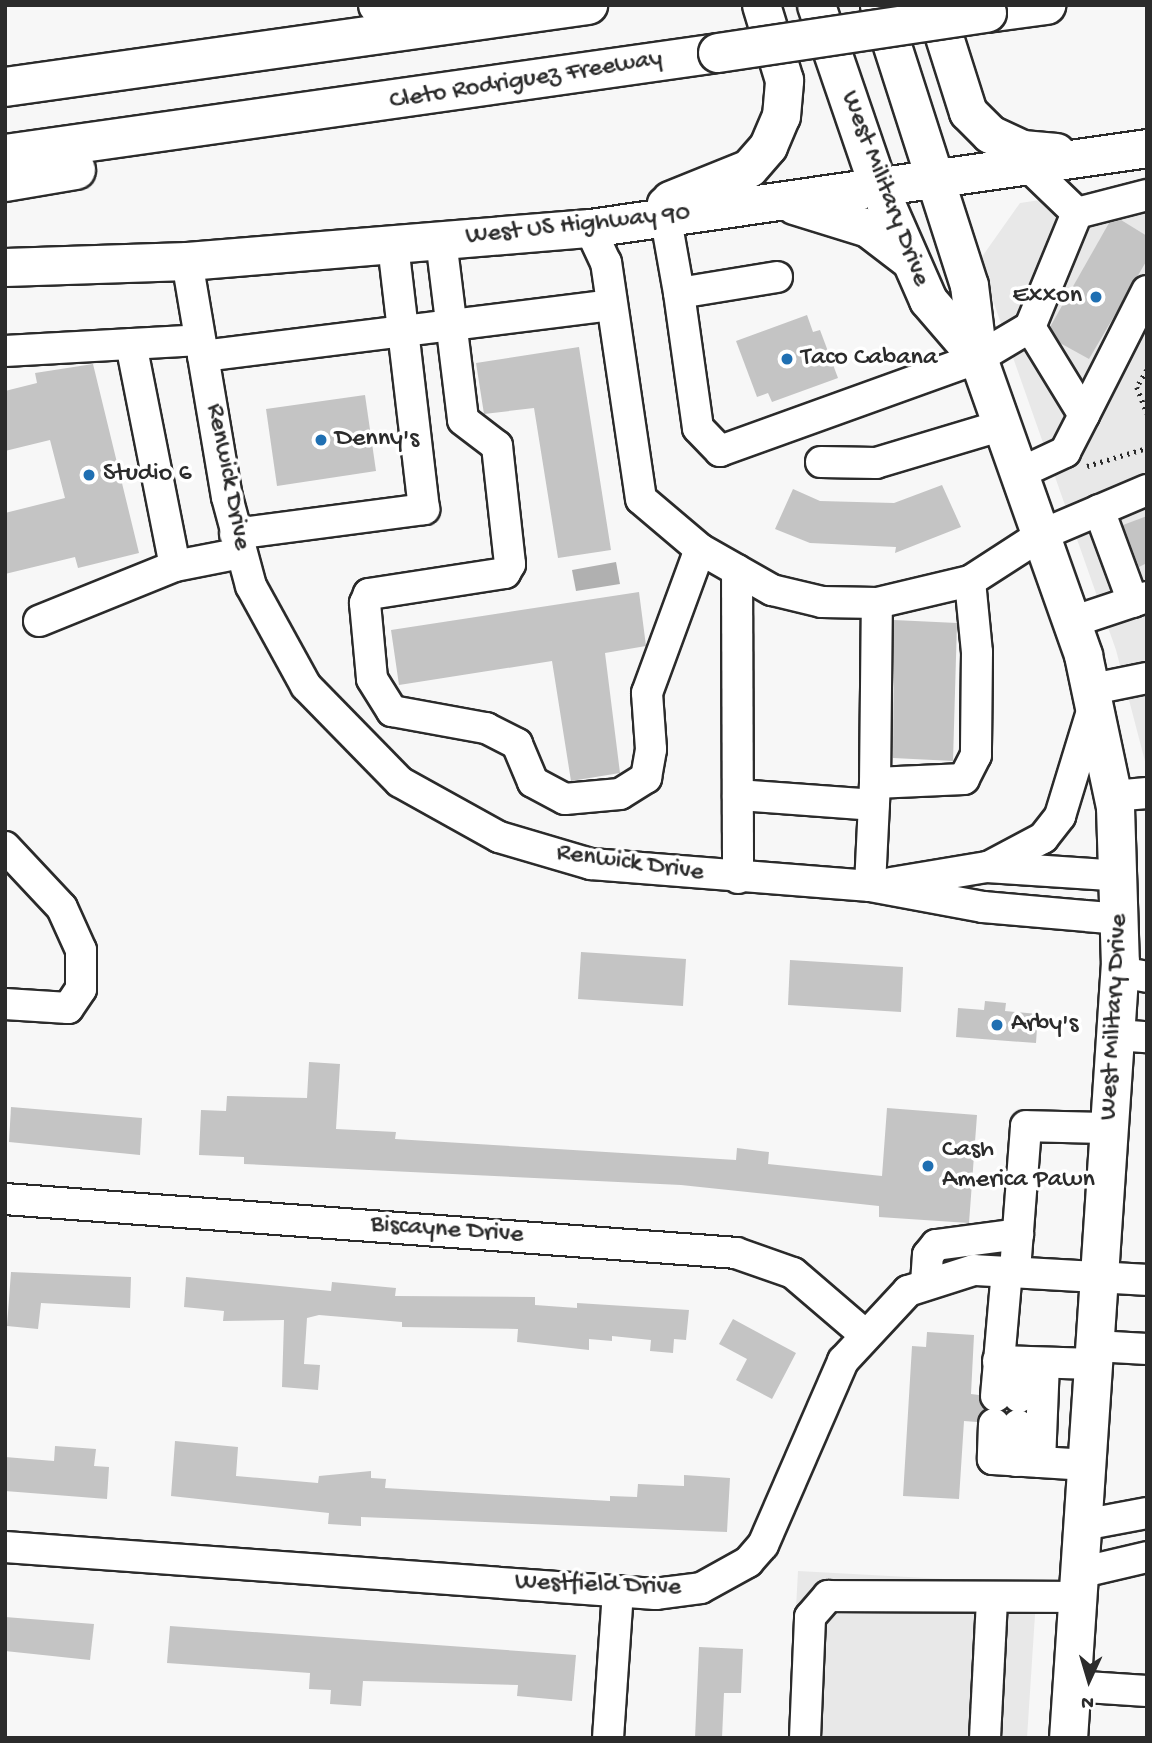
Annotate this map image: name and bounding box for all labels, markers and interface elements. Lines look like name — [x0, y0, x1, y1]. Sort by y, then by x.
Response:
street label: Cleto Rodriguez Freeway — [388, 44, 664, 118]
street label: West Military Drive — [832, 87, 936, 291]
street label: West US Highway 90 — [464, 199, 692, 253]
place label: Exxon — [1013, 281, 1082, 313]
marker: Exxon — [1088, 289, 1104, 305]
place label: Taco Cabana — [801, 343, 937, 375]
marker: Taco Cabana — [779, 351, 795, 367]
street label: Renwick Drive — [198, 401, 256, 553]
place label: Denny's — [335, 424, 419, 456]
marker: Denny's — [313, 432, 329, 448]
place label: Studio 6 — [103, 459, 192, 491]
marker: Studio 6 — [81, 467, 97, 483]
street label: Renwick Drive — [554, 838, 706, 890]
street label: West Military Drive — [1094, 913, 1136, 1121]
place label: Arby's — [1011, 1009, 1078, 1041]
marker: Arby's — [989, 1017, 1005, 1033]
place label: Cash America Pawn — [942, 1135, 1095, 1196]
marker: Cash America Pawn — [920, 1158, 936, 1174]
street label: Biscayne Drive — [370, 1210, 524, 1252]
street label: Westfield Drive — [514, 1568, 682, 1604]
north arrow — [1054, 1645, 1124, 1715]
text: N — [1081, 1690, 1094, 1713]

